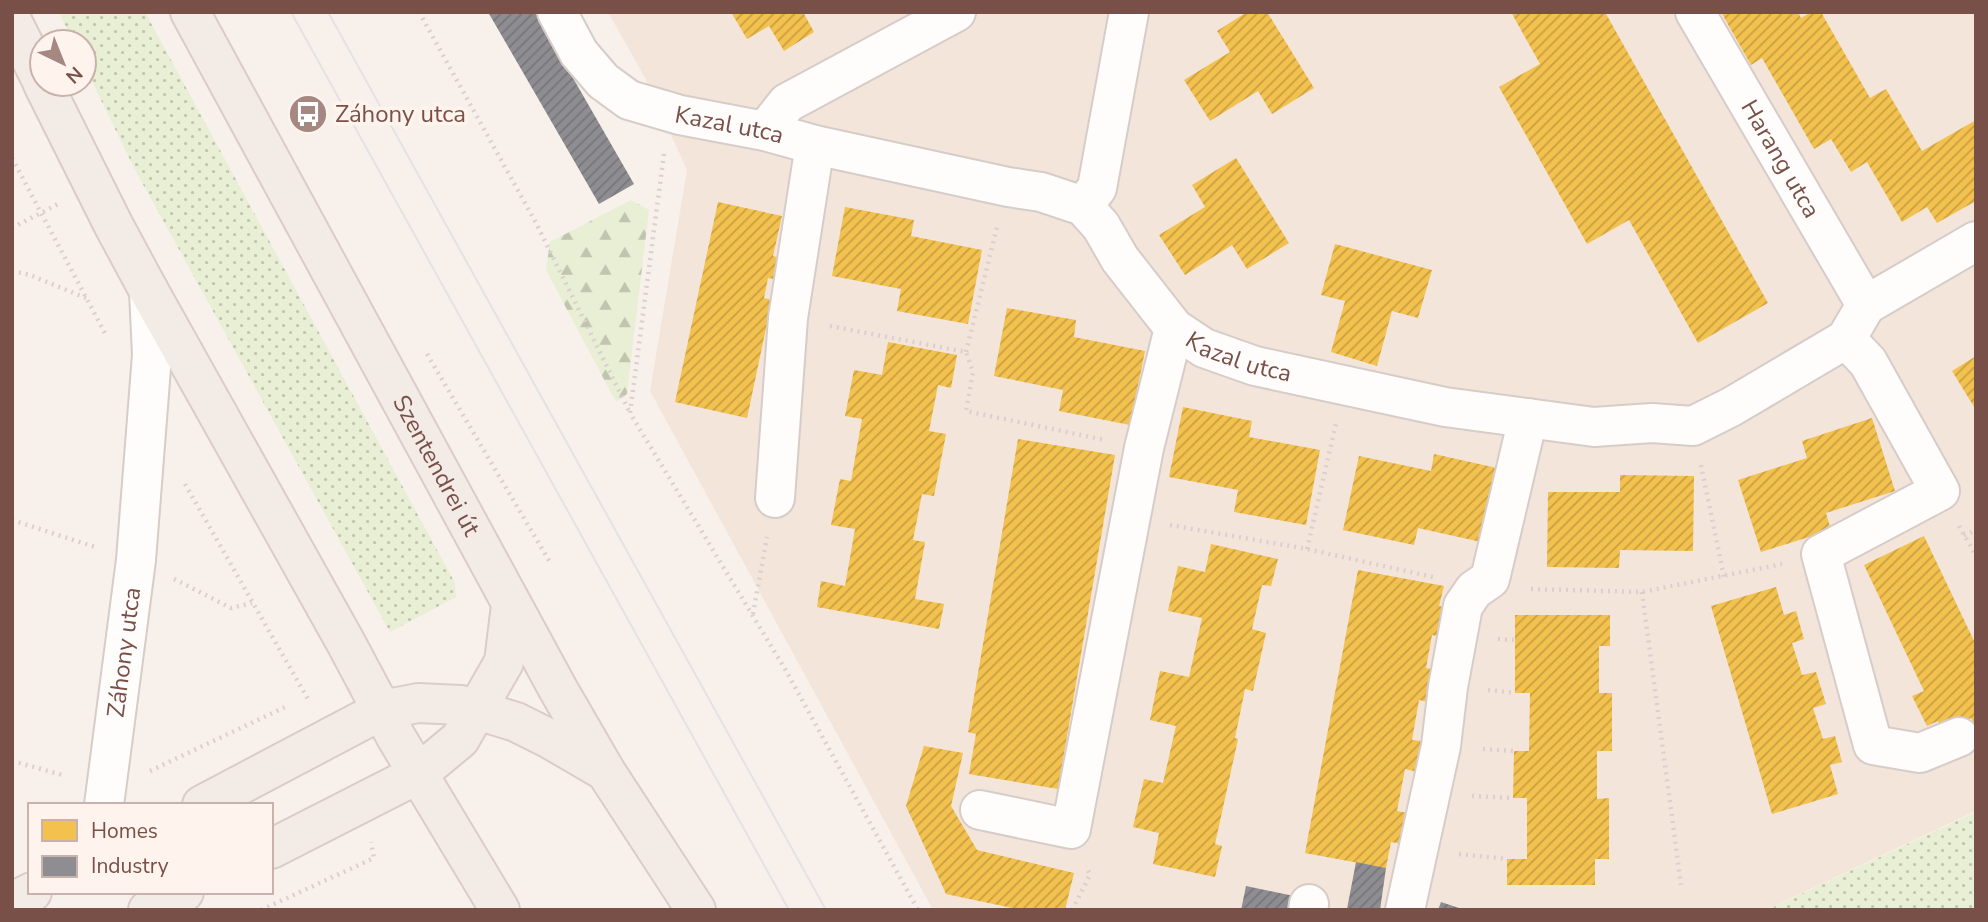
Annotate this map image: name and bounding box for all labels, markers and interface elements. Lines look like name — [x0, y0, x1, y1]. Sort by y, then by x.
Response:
north arrow — [28, 28, 98, 98]
text: N — [60, 60, 88, 89]
bus stop icon: Záhony utca — [287, 93, 329, 135]
street label: Harang utca — [1734, 94, 1828, 224]
place label: Záhony utca — [335, 98, 466, 130]
street label: Kazal utca — [672, 98, 787, 151]
street label: Kazal utca — [1179, 324, 1295, 389]
street label: Szentendrei út — [385, 389, 488, 542]
street label: Záhony utca — [100, 585, 148, 719]
legend — [28, 803, 273, 894]
text: Homes — [91, 817, 158, 845]
text: Industry — [91, 852, 169, 880]

